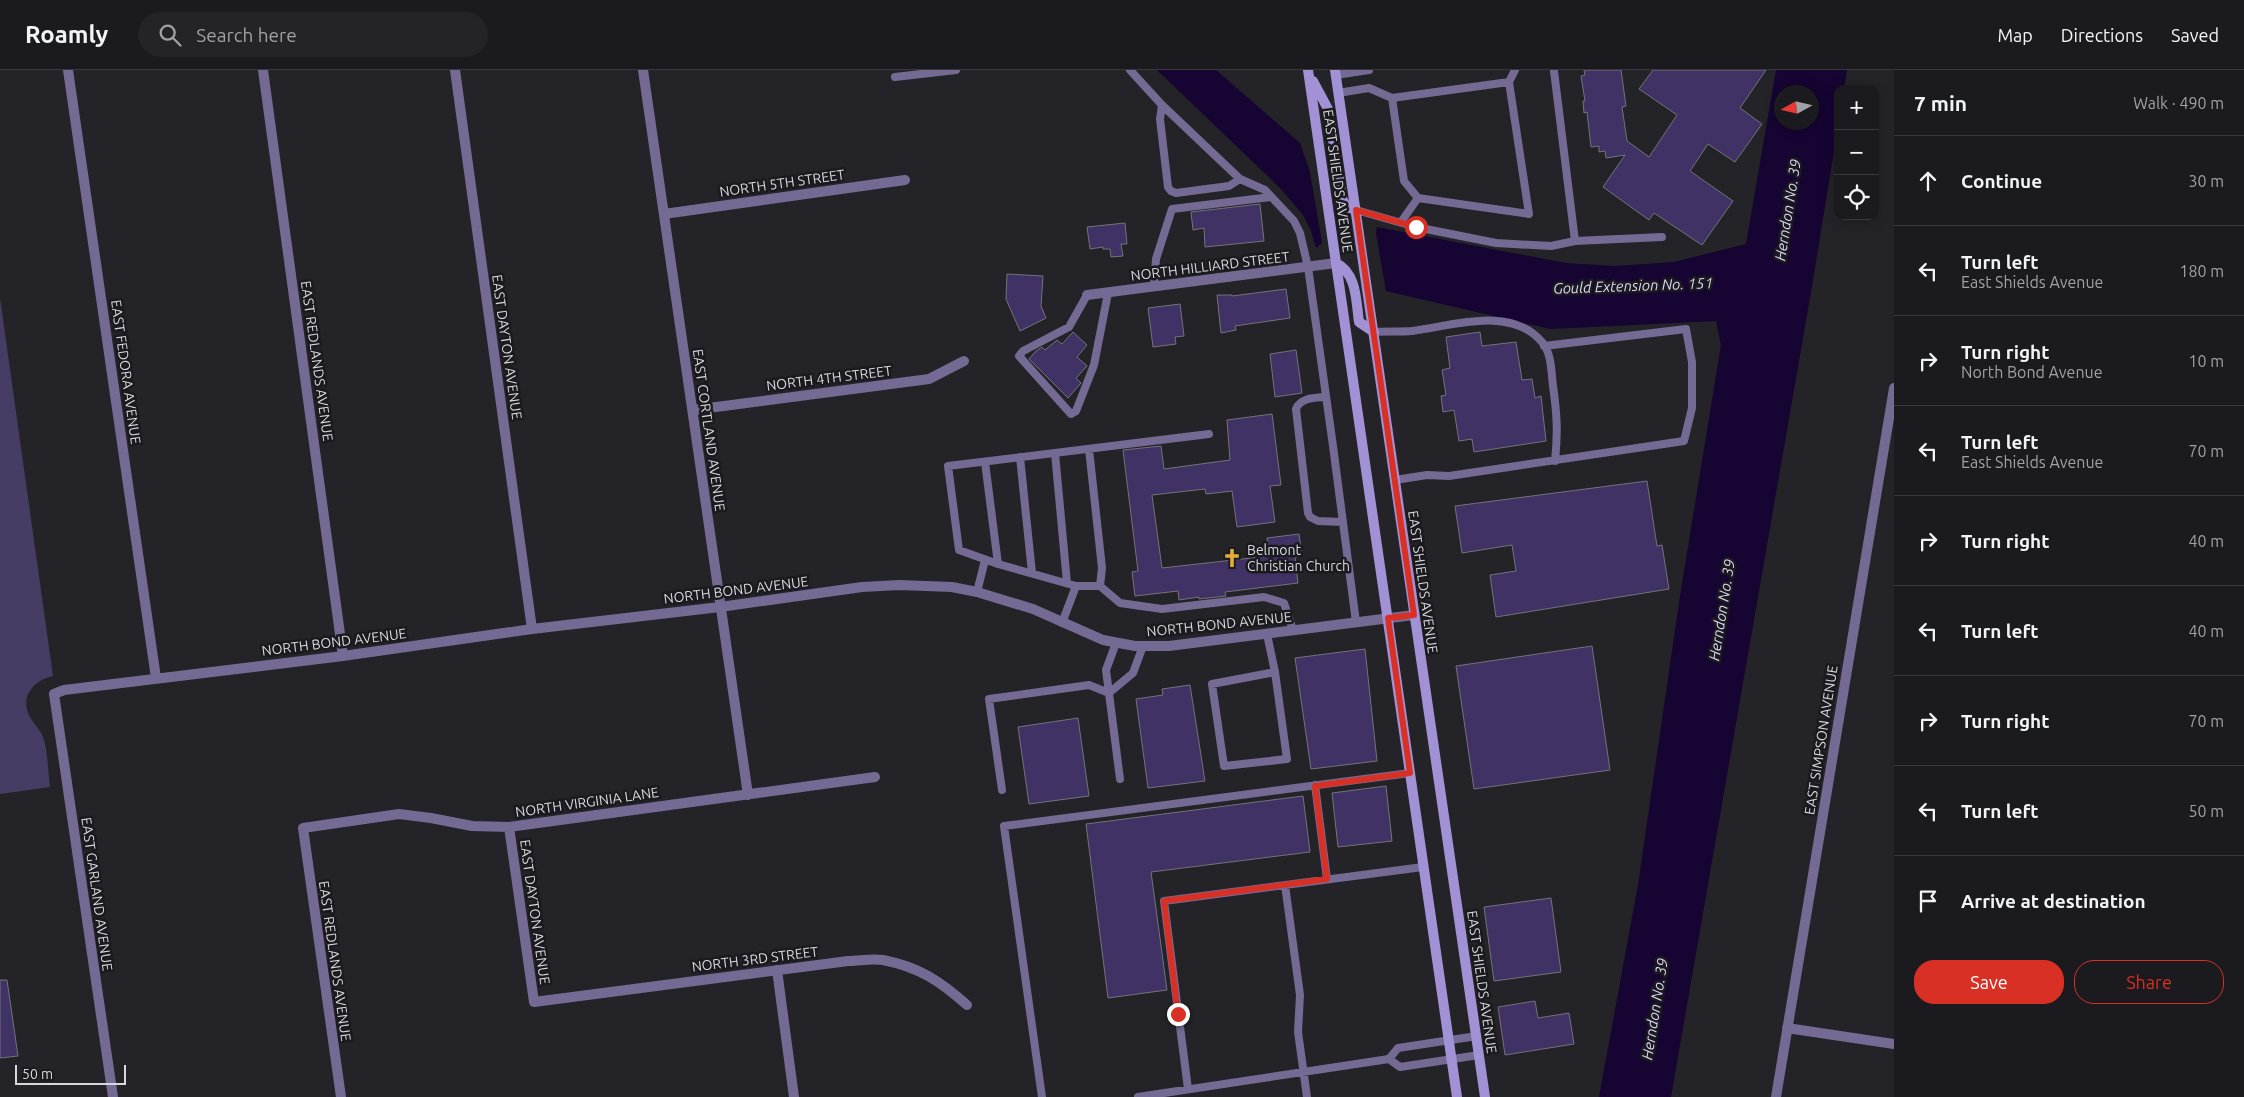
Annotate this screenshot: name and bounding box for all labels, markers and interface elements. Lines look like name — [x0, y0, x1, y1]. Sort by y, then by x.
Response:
search box — [138, 12, 488, 57]
text: Roamly — [25, 21, 108, 48]
icon: search — [156, 21, 184, 49]
text: Search here — [196, 24, 297, 46]
text: Map — [1997, 25, 2033, 45]
text: Directions — [2061, 25, 2143, 45]
text: Saved — [2171, 25, 2219, 45]
north arrow — [1774, 85, 1819, 130]
map controls — [1834, 85, 1879, 220]
button: + — [1834, 85, 1879, 130]
text: 7 min — [1914, 91, 1967, 115]
text: Walk · 490 m — [2133, 94, 2224, 112]
street label: EAST SHIELDS AVENUE — [1320, 108, 1356, 254]
button: − — [1834, 130, 1879, 175]
water label: Herndon No. 39 — [1771, 158, 1804, 262]
street label: NORTH 5TH STREET — [718, 166, 846, 200]
icon: ahead — [1914, 167, 1942, 195]
text: Continue — [1961, 170, 2042, 192]
text: 30 m — [2188, 172, 2224, 190]
button: locate — [1834, 175, 1879, 220]
route start — [1405, 216, 1428, 239]
street label: NORTH HILLIARD STREET — [1130, 248, 1290, 284]
text: Turn left — [1961, 251, 2039, 273]
icon: left — [1914, 257, 1942, 285]
text: 180 m — [2179, 262, 2224, 280]
street label: EAST DAYTON AVENUE — [489, 273, 525, 421]
text: East Shields Avenue — [1961, 273, 2103, 291]
water label: Gould Extension No. 151 — [1553, 274, 1713, 297]
street label: EAST REDLANDS AVENUE — [298, 280, 336, 442]
street label: EAST FEDORA AVENUE — [108, 299, 144, 445]
text: Turn right — [1961, 341, 2049, 363]
icon: right — [1914, 347, 1942, 375]
street label: EAST CORTLAND AVENUE — [690, 348, 728, 512]
text: 10 m — [2188, 352, 2224, 370]
street label: NORTH 4TH STREET — [765, 362, 893, 394]
text: North Bond Avenue — [1961, 363, 2103, 381]
text: Turn left — [1961, 431, 2039, 453]
icon: left — [1914, 437, 1942, 465]
text: 70 m — [2188, 442, 2224, 460]
text: East Shields Avenue — [1961, 453, 2103, 471]
street label: EAST SHIELDS AVENUE — [1405, 509, 1441, 655]
icon: right — [1914, 527, 1942, 555]
text: Turn right — [1961, 530, 2049, 552]
text: 40 m — [2188, 532, 2224, 550]
place label: Belmont Christian Church — [1247, 542, 1350, 574]
church icon: Belmont Christian Church — [1221, 547, 1243, 569]
water label: Herndon No. 39 — [1705, 558, 1738, 662]
street label: NORTH BOND AVENUE — [663, 573, 809, 607]
street label: NORTH BOND AVENUE — [1146, 608, 1292, 640]
icon: left — [1914, 617, 1942, 645]
text: Turn left — [1961, 620, 2039, 642]
text: 40 m — [2188, 622, 2224, 640]
street label: NORTH BOND AVENUE — [261, 625, 407, 659]
street label: EAST SIMPSON AVENUE — [1801, 664, 1841, 816]
icon: right — [1914, 707, 1942, 735]
text: Turn right — [1961, 710, 2049, 732]
text: 70 m — [2188, 712, 2224, 730]
street label: NORTH VIRGINIA LANE — [514, 784, 660, 820]
icon: left — [1914, 797, 1942, 825]
text: Turn left — [1961, 800, 2039, 822]
text: 50 m — [2188, 802, 2224, 820]
street label: EAST GARLAND AVENUE — [78, 816, 116, 972]
street label: EAST DAYTON AVENUE — [517, 838, 553, 986]
street label: EAST REDLANDS AVENUE — [316, 880, 354, 1042]
icon: arrive — [1914, 887, 1942, 915]
text: Arrive at destination — [1961, 890, 2146, 912]
street label: EAST SHIELDS AVENUE — [1464, 909, 1500, 1055]
street label: NORTH 3RD STREET — [691, 943, 819, 975]
water label: Herndon No. 39 — [1638, 957, 1671, 1061]
button: Save — [1914, 960, 2064, 1004]
button: Share — [2074, 960, 2224, 1004]
route end — [1167, 1003, 1190, 1026]
scale bar — [15, 1062, 126, 1085]
text: 50 m — [22, 1066, 53, 1082]

